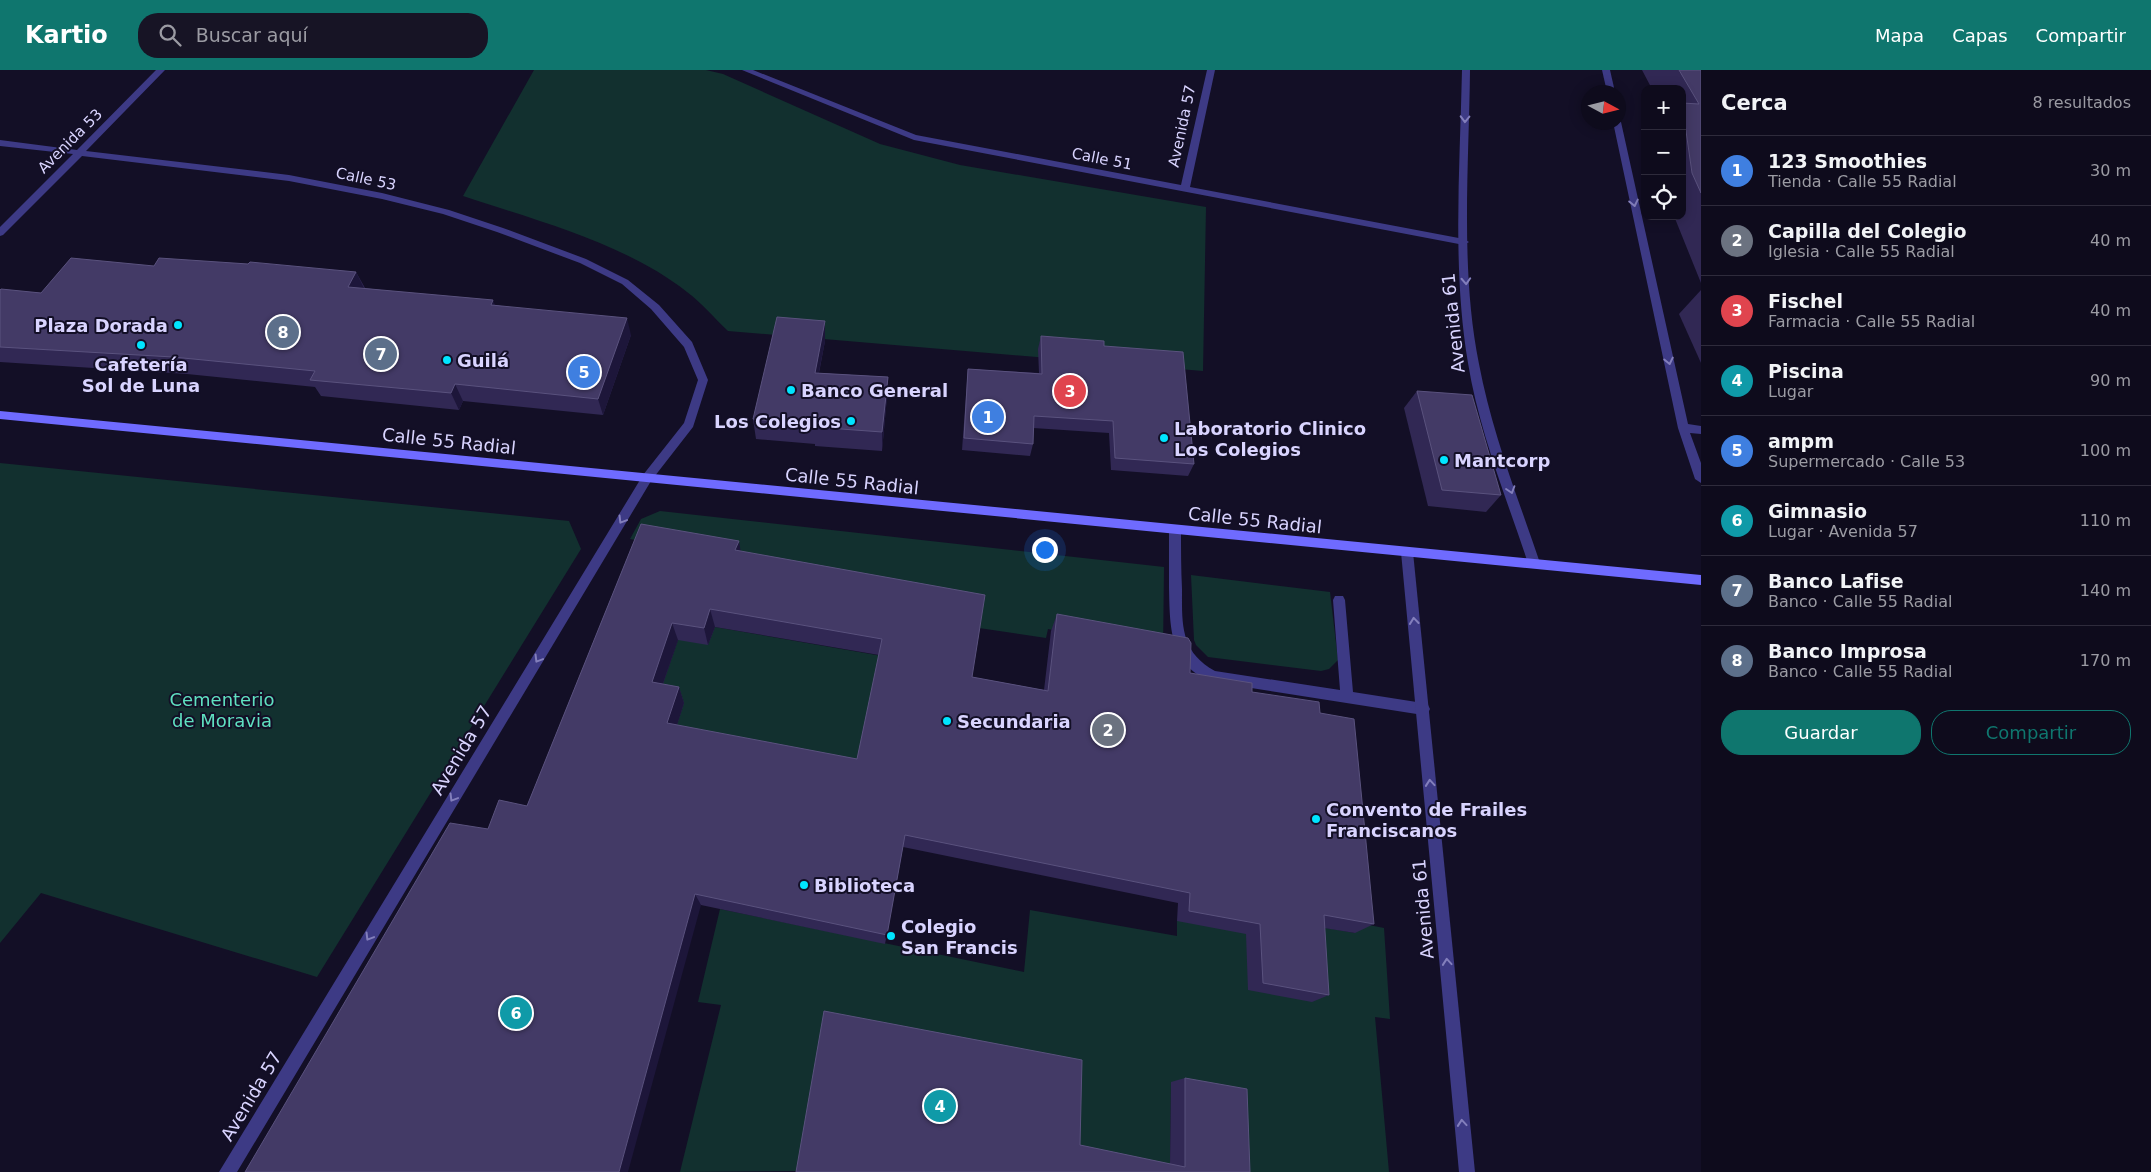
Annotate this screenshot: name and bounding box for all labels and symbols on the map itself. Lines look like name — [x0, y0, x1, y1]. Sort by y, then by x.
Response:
street label: Avenida 57 — [1164, 83, 1200, 169]
north arrow — [1581, 85, 1626, 130]
street label: Avenida 53 — [34, 105, 106, 177]
one-way arrow — [1460, 115, 1470, 123]
street label: Calle 51 — [1070, 144, 1134, 174]
street label: Calle 53 — [334, 164, 398, 194]
one-way arrow — [1628, 198, 1638, 207]
street label: Avenida 61 — [1437, 272, 1469, 374]
one-way arrow — [1460, 277, 1471, 285]
pin: 8 — [267, 313, 299, 351]
place label: Plaza Dorada — [34, 315, 168, 336]
marker: Plaza Dorada — [172, 319, 184, 331]
pin: 7 — [365, 335, 397, 373]
marker: Cafetería Sol de Luna — [135, 339, 147, 351]
place label: Guilá — [457, 350, 509, 371]
pin: 5 — [568, 353, 600, 391]
place label: Cafetería Sol de Luna — [82, 354, 200, 396]
marker: Guilá — [441, 354, 453, 366]
one-way arrow — [1663, 357, 1674, 366]
pin: 3 — [1054, 372, 1086, 410]
place label: Banco General — [801, 380, 948, 401]
marker: Banco General — [785, 384, 797, 396]
pin: 1 — [972, 398, 1004, 436]
place label: Los Colegios — [714, 411, 841, 432]
marker: Los Colegios — [845, 415, 857, 427]
place label: Laboratorio Clinico Los Colegios — [1174, 418, 1366, 460]
street label: Calle 55 Radial — [381, 424, 517, 458]
marker: Laboratorio Clinico Los Colegios — [1158, 432, 1170, 444]
place label: Mantcorp — [1454, 450, 1550, 471]
marker: Mantcorp — [1438, 454, 1450, 466]
street label: Calle 55 Radial — [784, 464, 920, 498]
one-way arrow — [1505, 486, 1515, 494]
street label: Calle 55 Radial — [1187, 503, 1323, 537]
one-way arrow — [618, 515, 628, 524]
your location — [1032, 537, 1058, 563]
one-way arrow — [1409, 616, 1420, 624]
one-way arrow — [534, 654, 544, 663]
park label: Cementerio de Moravia — [169, 689, 275, 731]
street label: Avenida 57 — [426, 702, 496, 798]
place label: Secundaria — [957, 711, 1071, 732]
pin: 2 — [1092, 711, 1124, 749]
marker: Secundaria — [941, 715, 953, 727]
one-way arrow — [1424, 778, 1435, 786]
one-way arrow — [450, 793, 460, 802]
place label: Convento de Frailes Franciscanos — [1326, 799, 1527, 841]
marker: Convento de Frailes Franciscanos — [1310, 813, 1322, 825]
street label: Avenida 61 — [1408, 858, 1438, 960]
place label: Biblioteca — [814, 875, 915, 896]
marker: Biblioteca — [798, 879, 810, 891]
place label: Colegio San Francis — [901, 916, 1018, 958]
marker: Colegio San Francis — [885, 930, 897, 942]
one-way arrow — [366, 932, 376, 941]
one-way arrow — [1441, 957, 1452, 965]
pin: 6 — [500, 994, 532, 1032]
street label: Avenida 57 — [216, 1048, 286, 1144]
pin: 4 — [924, 1087, 956, 1125]
one-way arrow — [1457, 1119, 1468, 1127]

